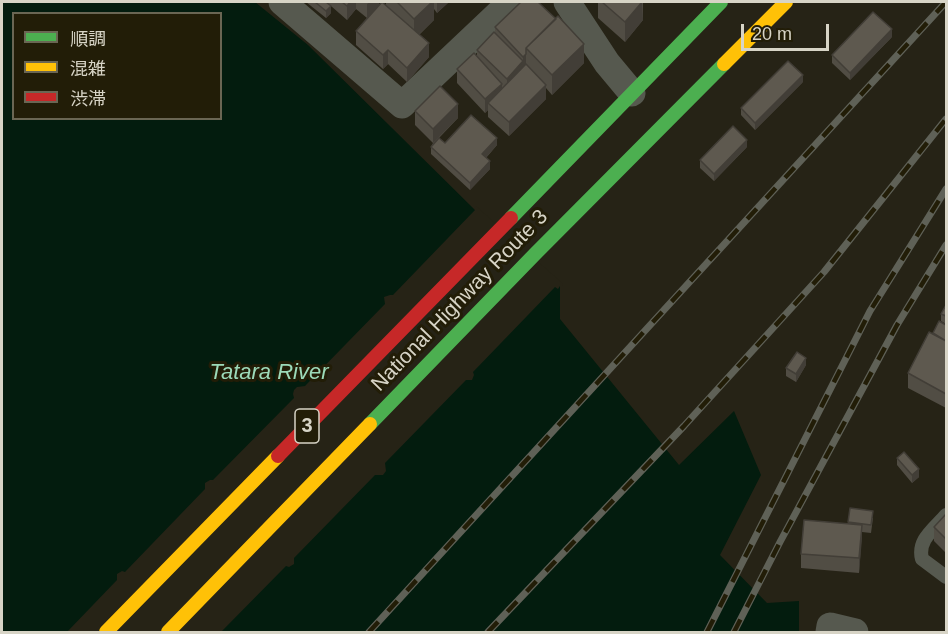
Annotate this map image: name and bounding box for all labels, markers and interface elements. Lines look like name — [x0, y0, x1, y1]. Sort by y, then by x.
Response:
legend — [12, 12, 222, 120]
scale bar — [744, 12, 832, 50]
text: 20 m — [752, 24, 792, 44]
text: 順調 — [70, 29, 106, 49]
text: 混雑 — [70, 59, 106, 79]
text: 渋滞 — [70, 89, 106, 109]
street label: National Highway Route 3 — [367, 205, 553, 397]
water label: Tatara River — [209, 360, 329, 386]
road number: 3 — [295, 409, 319, 443]

